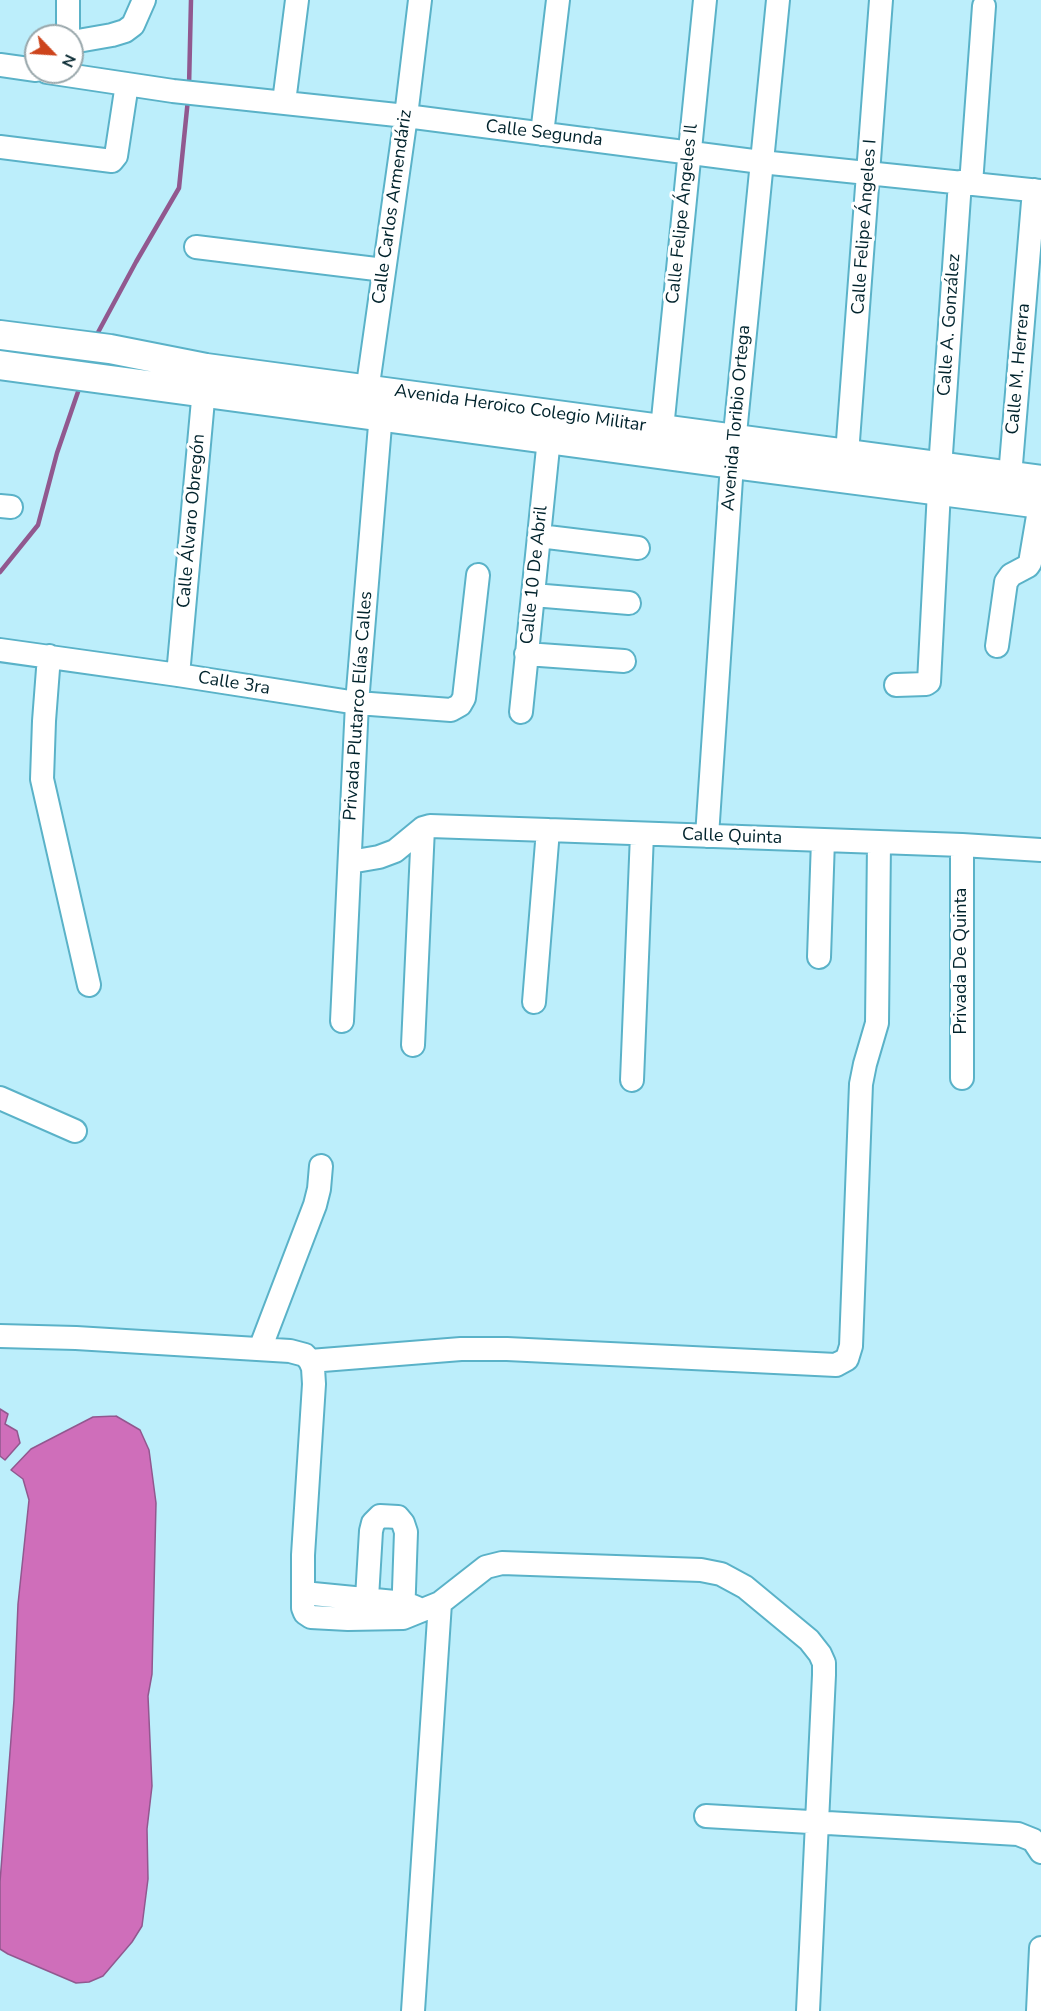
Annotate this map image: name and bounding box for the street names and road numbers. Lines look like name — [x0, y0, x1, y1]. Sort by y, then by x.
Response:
street label: Calle Carlos Armendáriz — [369, 108, 417, 306]
street label: Calle Segunda — [484, 116, 604, 152]
street label: Calle Felipe Ángeles Il — [663, 123, 703, 305]
street label: Calle Felipe Ángeles I — [848, 139, 882, 315]
street label: Calle A. González — [934, 253, 966, 397]
street label: Calle M. Herrera — [1002, 302, 1036, 436]
street label: Avenida Toribio Ortega — [718, 324, 756, 512]
street label: Avenida Heroico Colegio Militar — [393, 381, 647, 437]
street label: Calle Álvaro Obregón — [174, 433, 210, 609]
street label: Calle 10 De Abril — [517, 505, 553, 645]
street label: Privada Plutarco Elías Calles — [340, 591, 378, 821]
street label: Calle 3ra — [196, 668, 272, 700]
street label: Calle Quinta — [682, 824, 782, 850]
street label: Privada De Quinta — [951, 888, 973, 1034]

